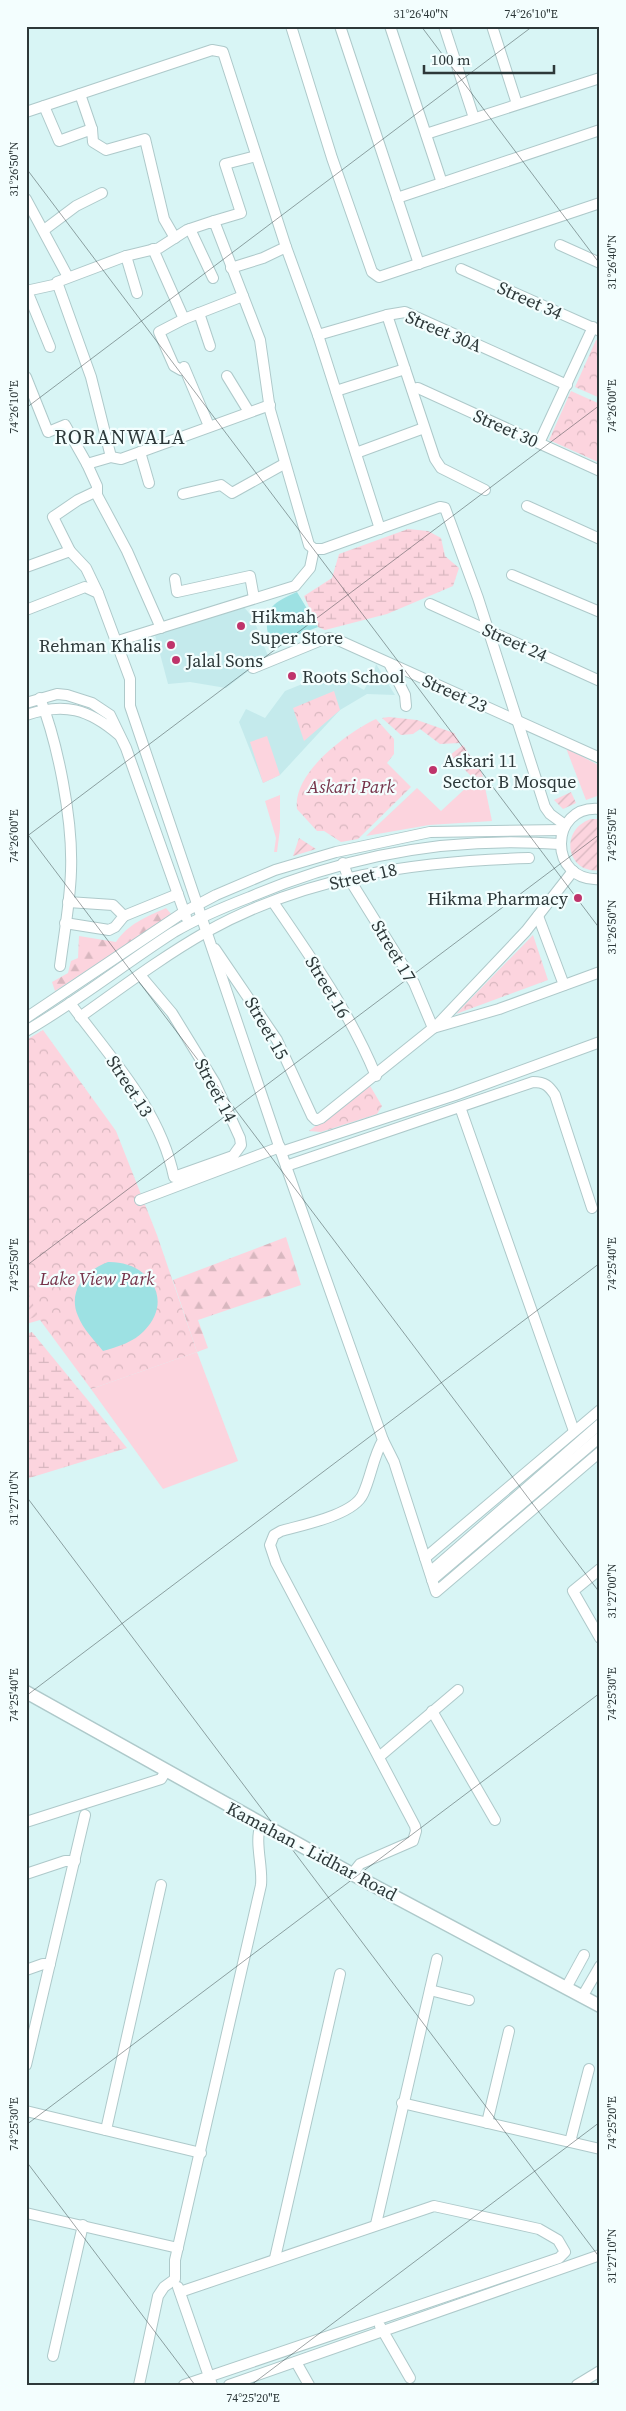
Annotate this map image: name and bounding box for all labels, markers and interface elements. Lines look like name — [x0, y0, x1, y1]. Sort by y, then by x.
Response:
text: 31°26'40"N — [393, 6, 449, 22]
text: 74°26'10"E — [504, 6, 558, 22]
scale bar — [424, 42, 554, 74]
text: 100 m — [431, 49, 471, 70]
text: 31°26'50"N — [6, 141, 22, 197]
text: 31°26'40"N — [604, 234, 620, 290]
street label: Street 34 — [494, 275, 566, 325]
street label: Street 30A — [402, 304, 486, 358]
text: 74°26'00"E — [604, 379, 620, 433]
text: 74°26'10"E — [6, 380, 22, 434]
street label: Street 30 — [470, 403, 542, 453]
district label: RORANWALA — [54, 423, 186, 451]
place label: Hikmah Super Store — [251, 604, 343, 650]
street label: Street 24 — [479, 617, 551, 667]
marker: Hikmah Super Store — [235, 620, 247, 632]
place label: Rehman Khalis — [39, 633, 161, 658]
marker: Rehman Khalis — [165, 639, 177, 651]
place label: Jalal Sons — [185, 648, 263, 673]
marker: Jalal Sons — [170, 654, 182, 666]
place label: Roots School — [302, 664, 405, 689]
street label: Street 23 — [419, 668, 491, 718]
marker: Roots School — [286, 670, 298, 682]
place label: Askari 11 Sector B Mosque — [443, 748, 576, 794]
marker: Askari 11 Sector B Mosque — [427, 764, 439, 776]
park label: Askari Park — [306, 774, 395, 799]
text: 74°25'50"E — [604, 808, 620, 862]
text: 74°26'00"E — [6, 809, 22, 863]
street label: Street 18 — [327, 856, 399, 896]
place label: Hikma Pharmacy — [428, 886, 569, 911]
marker: Hikma Pharmacy — [572, 892, 584, 904]
text: 31°26'50"N — [604, 899, 620, 955]
street label: Street 17 — [366, 915, 422, 987]
street label: Street 16 — [300, 951, 356, 1023]
street label: Street 15 — [239, 992, 295, 1064]
street label: Street 13 — [101, 1050, 159, 1122]
street label: Street 14 — [189, 1054, 243, 1126]
text: 74°25'40"E — [604, 1237, 620, 1291]
text: 74°25'50"E — [6, 1238, 22, 1292]
park label: Lake View Park — [38, 1266, 155, 1291]
text: 31°27'10"N — [6, 1470, 22, 1526]
text: 31°27'00"N — [604, 1563, 620, 1619]
text: 74°25'30"E — [604, 1667, 620, 1721]
text: 74°25'40"E — [6, 1668, 22, 1722]
street label: Kamahan - Lidhar Road — [222, 1795, 402, 1907]
text: 74°25'20"E — [604, 2096, 620, 2150]
text: 74°25'30"E — [6, 2097, 22, 2151]
text: 31°27'10"N — [604, 2228, 620, 2284]
text: 74°25'20"E — [226, 2390, 280, 2406]

